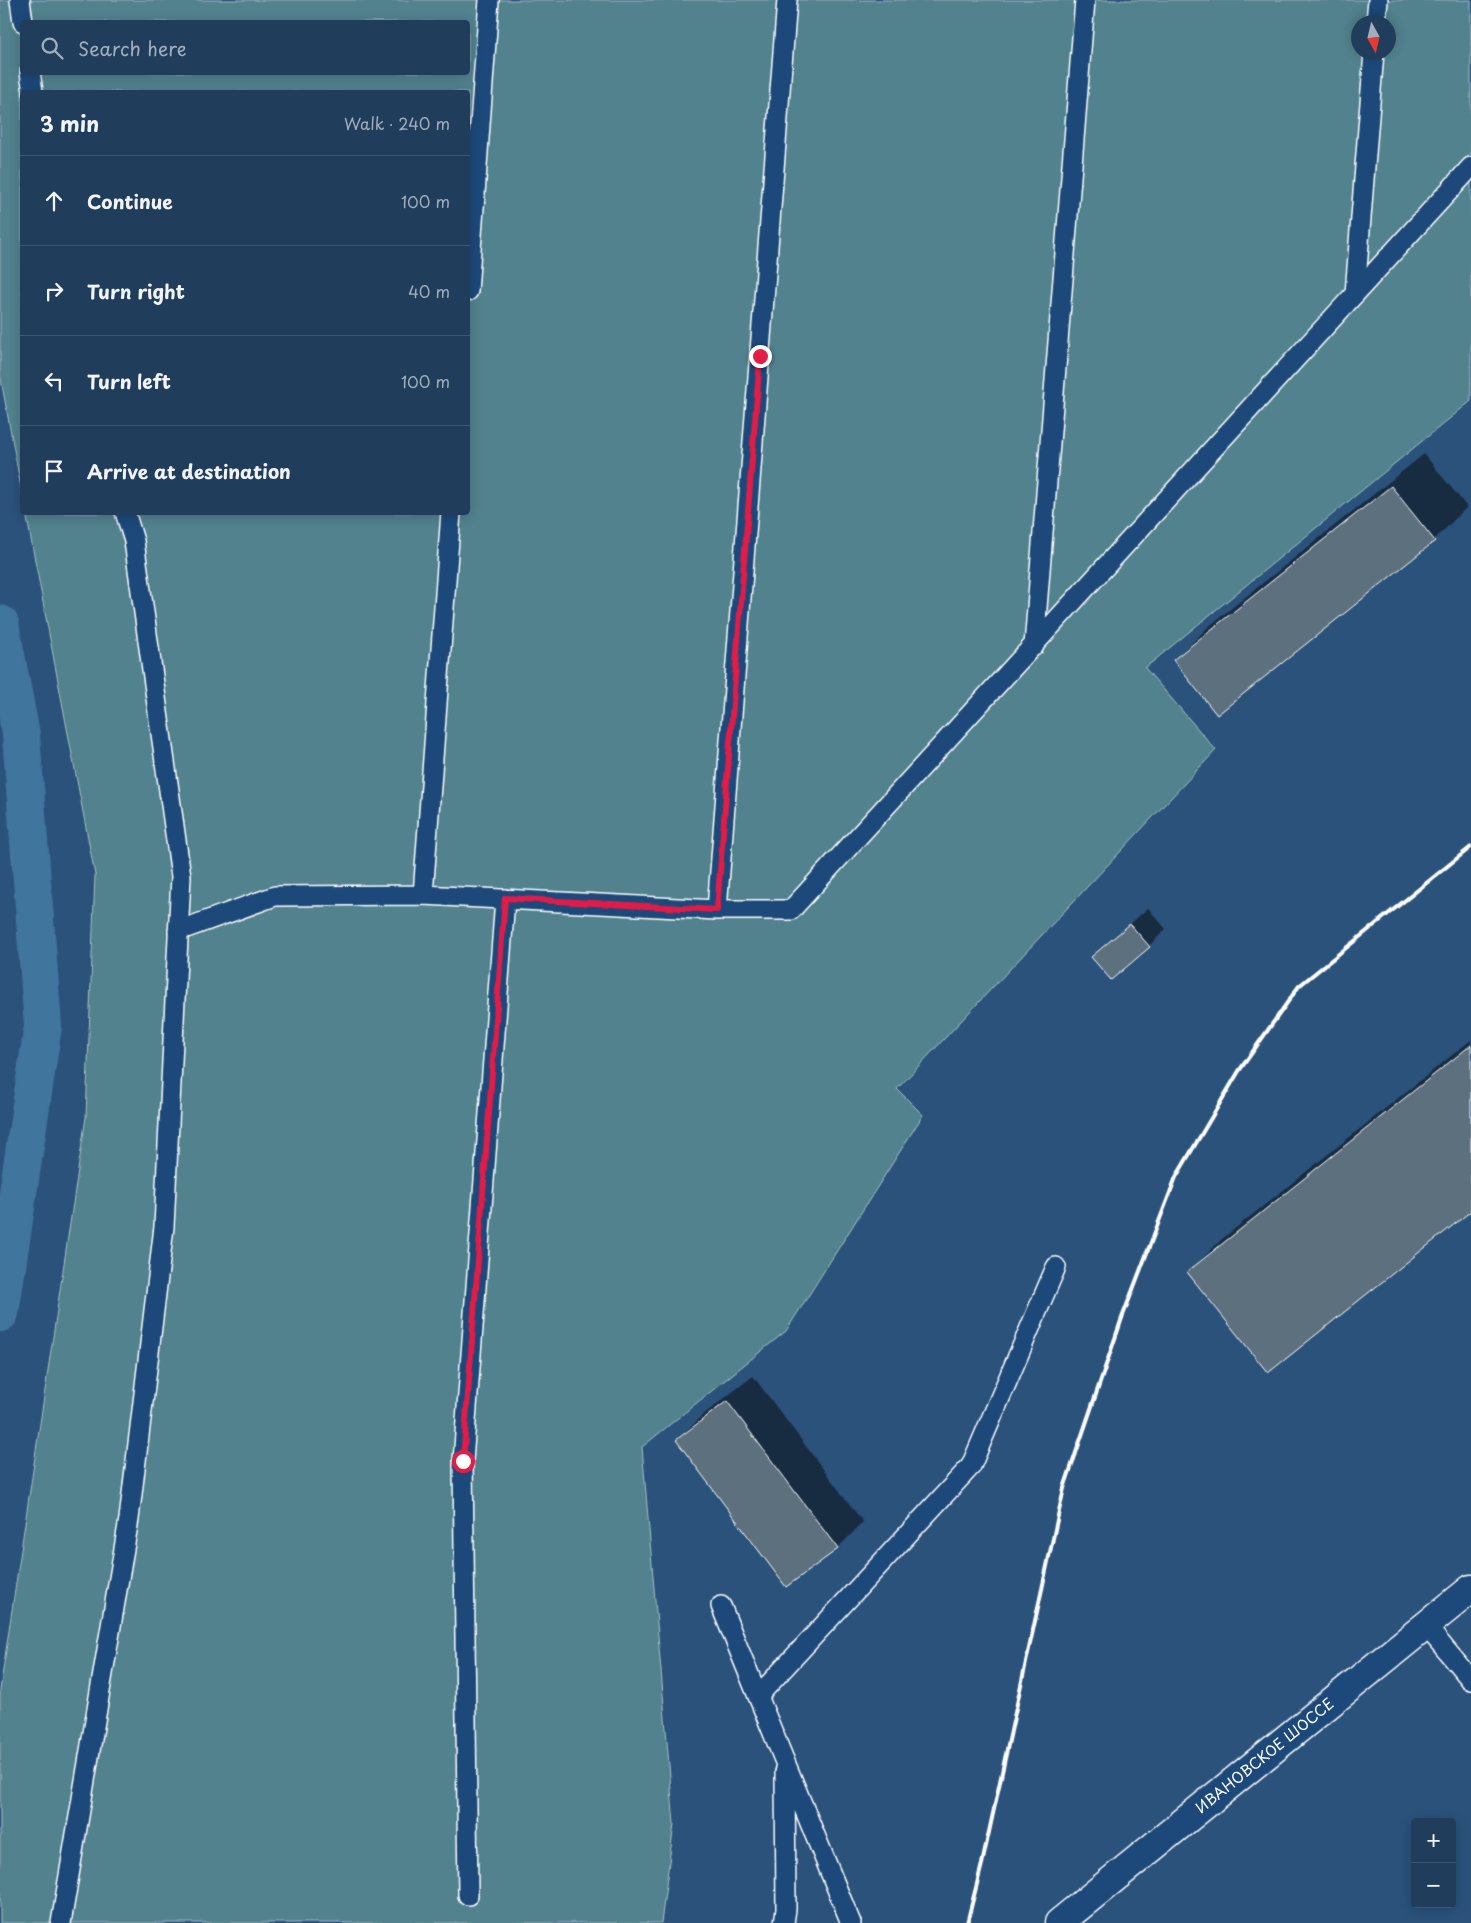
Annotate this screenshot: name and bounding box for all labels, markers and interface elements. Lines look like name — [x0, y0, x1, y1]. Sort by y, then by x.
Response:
north arrow — [1351, 15, 1396, 60]
search box — [20, 20, 470, 75]
icon: search — [38, 34, 66, 62]
text: Search here — [78, 34, 187, 62]
text: 3 min — [40, 107, 99, 139]
text: Walk · 240 m — [344, 111, 450, 135]
icon: ahead — [40, 187, 68, 215]
text: Continue — [87, 187, 173, 215]
text: 100 m — [401, 189, 450, 213]
icon: right — [40, 277, 68, 305]
text: Turn right — [87, 277, 185, 305]
text: 40 m — [408, 279, 450, 303]
route end — [749, 345, 772, 368]
icon: left — [40, 367, 68, 395]
text: Turn left — [87, 367, 171, 395]
text: 100 m — [401, 369, 450, 393]
icon: arrive — [40, 457, 68, 485]
text: Arrive at destination — [87, 457, 291, 485]
route start — [452, 1450, 475, 1473]
street label: ИВАНОВСКОЕ ШОССЕ — [1190, 1692, 1338, 1818]
map controls — [1411, 1818, 1456, 1908]
button: + — [1411, 1818, 1456, 1863]
button: − — [1411, 1863, 1456, 1908]

